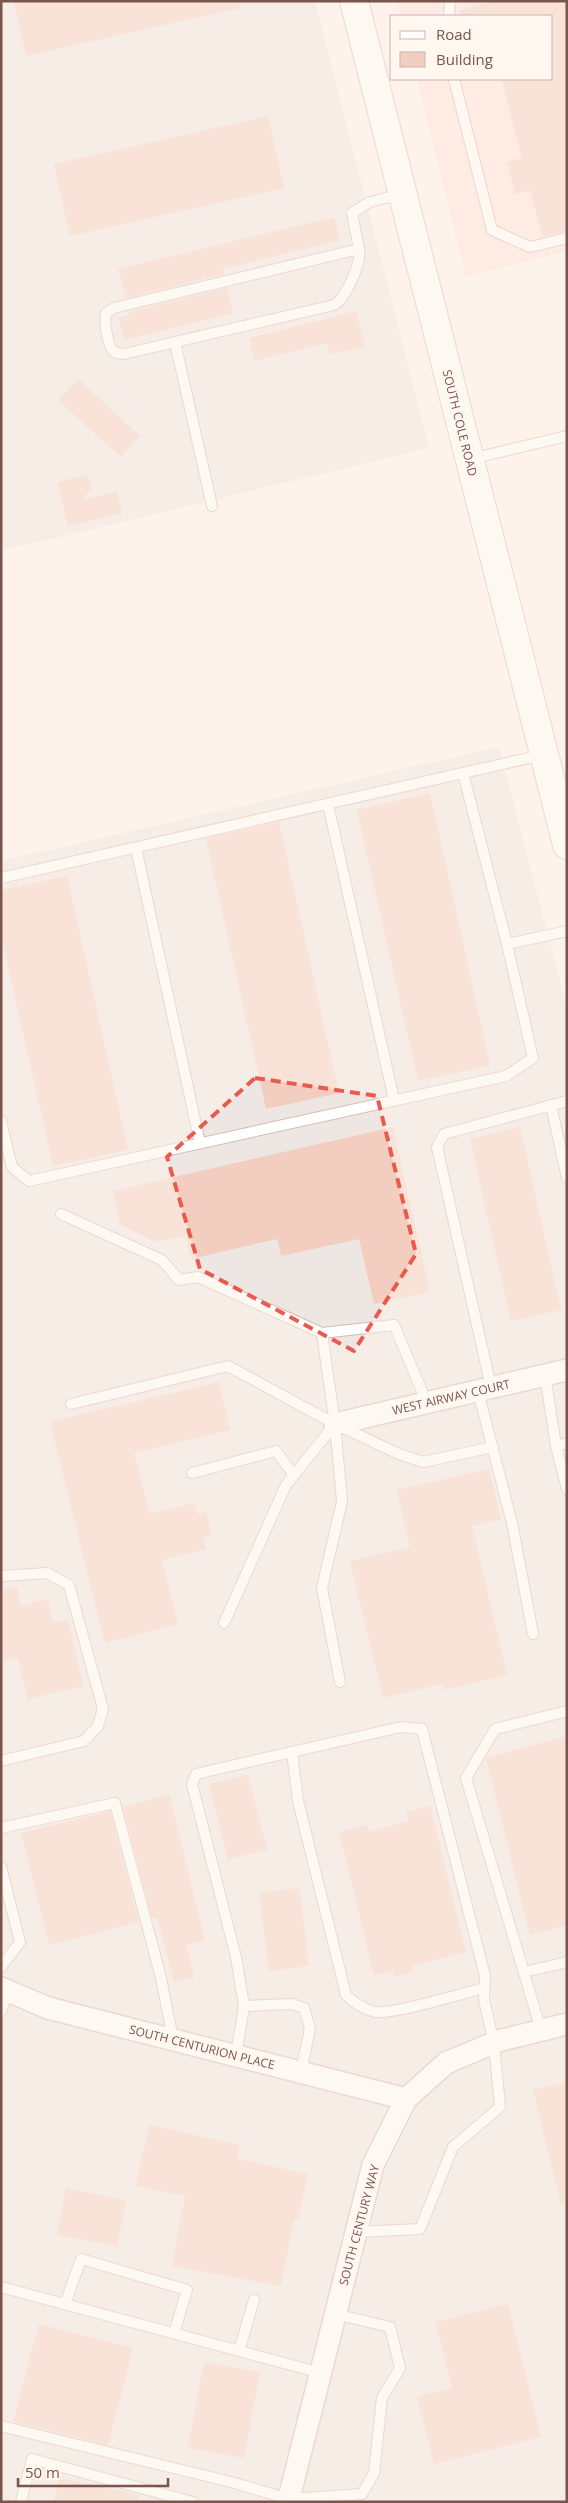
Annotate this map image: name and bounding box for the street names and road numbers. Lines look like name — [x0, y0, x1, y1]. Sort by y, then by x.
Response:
street label: SOUTH COLE ROAD — [439, 368, 481, 478]
street label: WEST AIRWAY COURT — [390, 1375, 512, 1419]
street label: SOUTH CENTURION PLACE — [127, 2021, 277, 2073]
street label: SOUTH CENTURY WAY — [335, 2162, 383, 2287]

